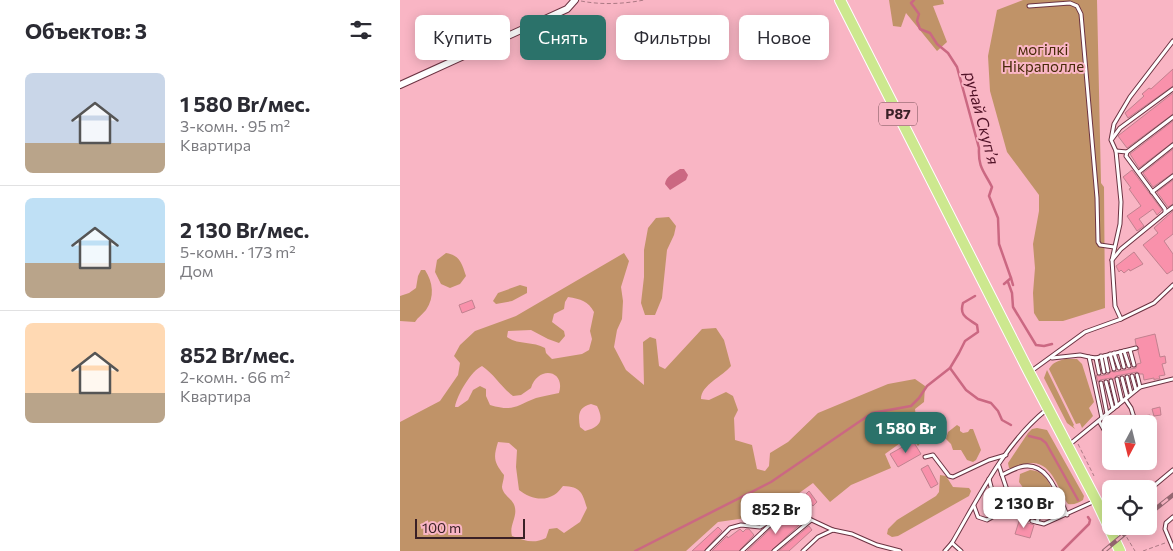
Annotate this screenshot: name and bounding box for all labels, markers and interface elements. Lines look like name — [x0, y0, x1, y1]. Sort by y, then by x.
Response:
chip: Купить — [415, 15, 510, 60]
chip: Снять — [520, 15, 606, 60]
chip: Фильтры — [616, 15, 729, 60]
chip: Новое — [739, 15, 829, 60]
icon: filters — [347, 16, 375, 44]
text: Объектов: 3 — [25, 18, 147, 43]
park label: могілкі Нікраполле — [1002, 40, 1084, 75]
water label: ручай Скупʼя — [961, 68, 1004, 166]
text: 1 580 Br/мес. — [180, 91, 310, 116]
icon: home — [65, 93, 125, 153]
road number: Р87 — [879, 102, 917, 126]
text: 3-комн. · 95 m² — [180, 116, 290, 135]
text: Квартира — [180, 135, 251, 154]
text: 2 130 Br/мес. — [180, 217, 309, 242]
icon: home — [65, 218, 125, 278]
text: 5-комн. · 173 m² — [180, 242, 296, 261]
text: Дом — [180, 261, 213, 280]
text: 852 Br/мес. — [180, 342, 295, 367]
icon: home — [65, 343, 125, 403]
text: 2-комн. · 66 m² — [180, 367, 290, 386]
text: Квартира — [180, 386, 251, 405]
pin: 1 580 Br — [854, 412, 958, 454]
north arrow — [1102, 415, 1158, 470]
map controls — [1102, 415, 1157, 535]
text: 1 580 Br — [876, 418, 936, 437]
button: locate — [1102, 480, 1157, 535]
pin: 2 130 Br — [972, 486, 1076, 529]
pin: 852 Br — [735, 492, 817, 535]
text: 2 130 Br — [994, 493, 1054, 512]
text: 852 Br — [752, 499, 800, 518]
scale bar — [415, 516, 525, 539]
text: 100 m — [422, 519, 461, 536]

